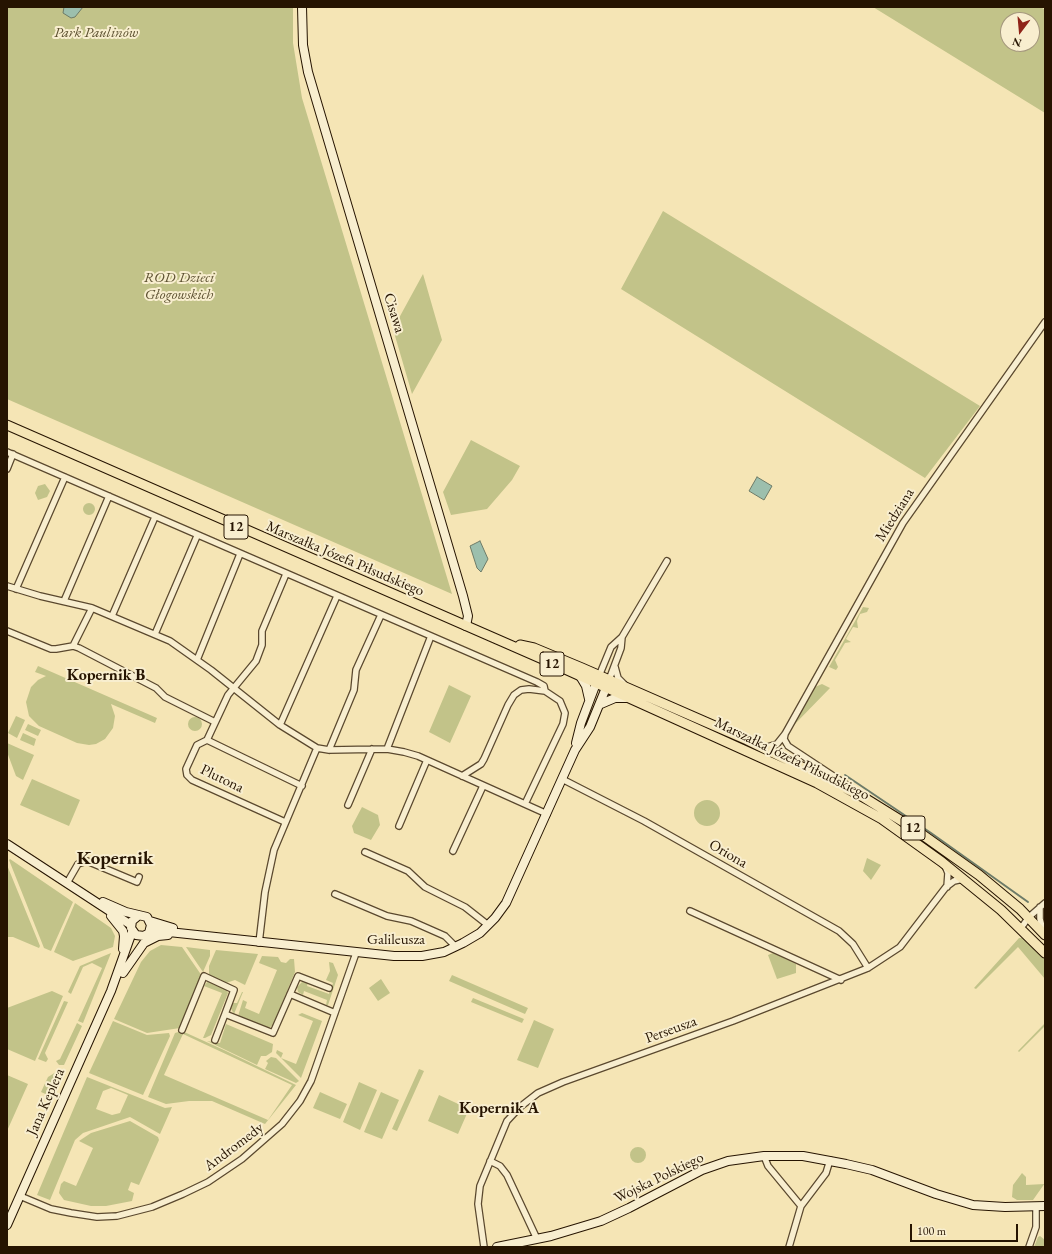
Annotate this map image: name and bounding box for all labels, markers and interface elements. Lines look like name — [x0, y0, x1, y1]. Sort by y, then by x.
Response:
north arrow — [1000, 12, 1040, 52]
park label: Park Paulinów — [54, 24, 138, 42]
text: N — [1011, 35, 1023, 51]
park label: ROD Dzieci Głogowskich — [144, 269, 214, 304]
street label: Cisawa — [379, 291, 409, 335]
street label: Miedziana — [872, 485, 918, 545]
road number: 12 — [224, 515, 248, 539]
street label: Marszałka Józefa Piłsudskiego — [263, 518, 427, 600]
road number: 12 — [540, 652, 564, 676]
district label: Kopernik B — [67, 666, 145, 686]
street label: Marszałka Józefa Piłsudskiego — [712, 714, 872, 804]
street label: Plutona — [197, 761, 247, 797]
road number: 12 — [901, 816, 925, 840]
street label: Oriona — [706, 836, 750, 872]
district label: Kopernik — [77, 848, 153, 870]
street label: Galileusza — [367, 931, 425, 949]
street label: Perseusza — [643, 1012, 699, 1048]
street label: Jana Keplera — [23, 1065, 69, 1139]
district label: Kopernik A — [459, 1099, 539, 1119]
street label: Andromedy — [201, 1119, 267, 1175]
street label: Wojska Polskiego — [611, 1149, 707, 1207]
scale bar — [912, 1216, 1020, 1242]
text: 100 m — [917, 1223, 946, 1239]

